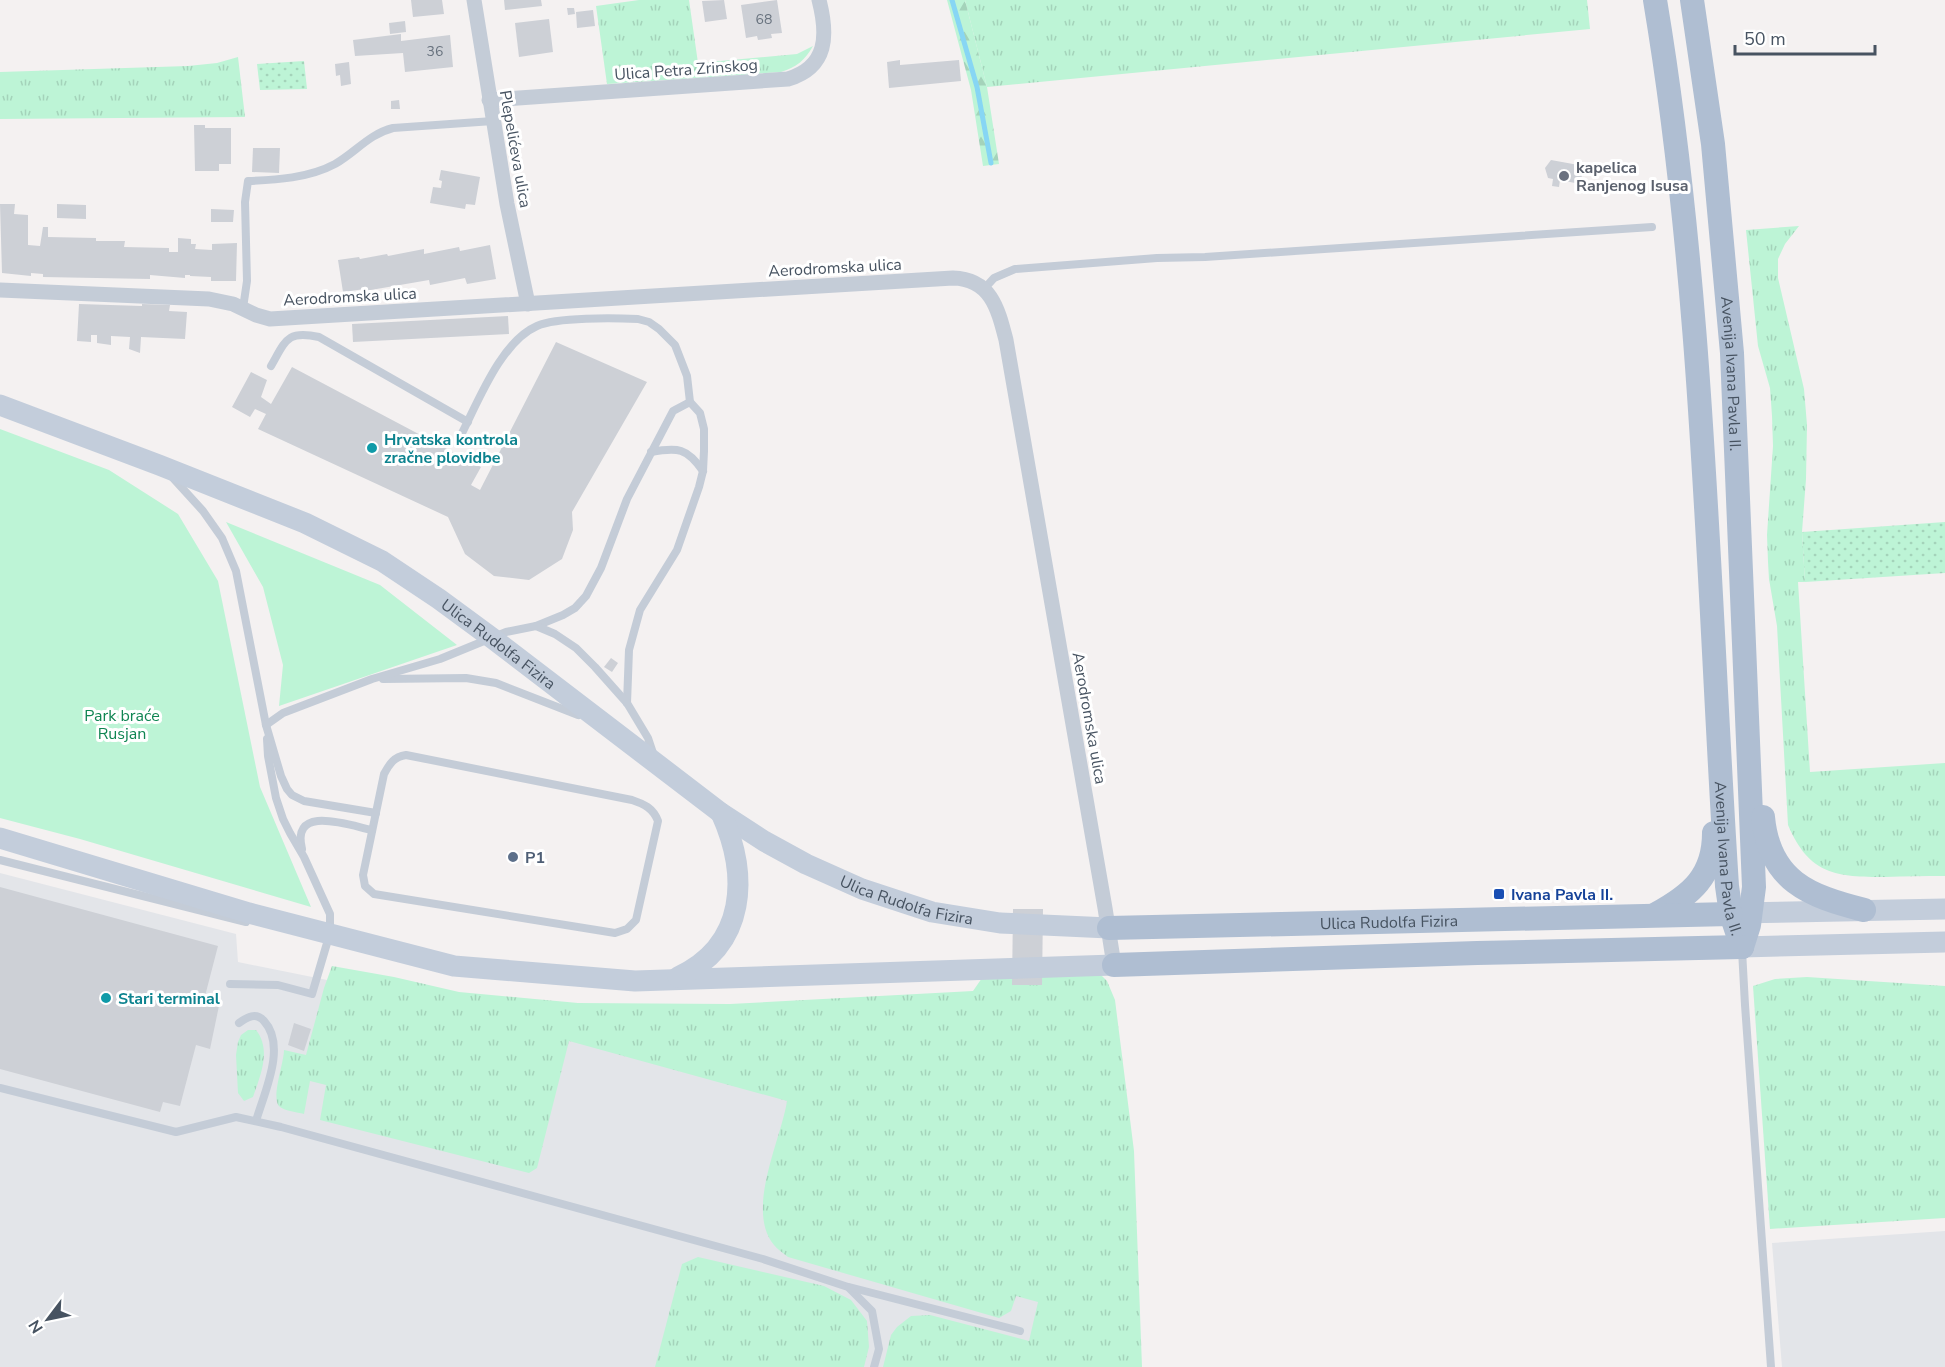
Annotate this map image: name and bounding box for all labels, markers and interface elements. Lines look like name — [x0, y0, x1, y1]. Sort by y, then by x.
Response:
house number: 68 — [756, 10, 772, 29]
scale bar — [1735, 18, 1874, 56]
text: 50 m — [1744, 27, 1786, 51]
house number: 36 — [427, 42, 443, 61]
street label: Ulica Petra Zrinskog — [614, 54, 759, 86]
street label: Plepelićeva ulica — [494, 89, 536, 210]
place label: kapelica Ranjenog Isusa — [1576, 157, 1689, 197]
marker: kapelica Ranjenog Isusa — [1557, 169, 1571, 183]
street label: Aerodromska ulica — [768, 254, 902, 282]
street label: Aerodromska ulica — [283, 283, 417, 311]
street label: Avenija Ivana Pavla II. — [1715, 295, 1746, 452]
place label: Hrvatska kontrola zračne plovidbe — [384, 429, 518, 469]
marker: Hrvatska kontrola zračne plovidbe — [365, 441, 379, 455]
street label: Ulica Rudolfa Fizira — [436, 594, 560, 695]
street label: Aerodromska ulica — [1067, 650, 1111, 786]
park label: Park braće Rusjan — [84, 705, 160, 745]
street label: Avenija Ivana Pavla II. — [1709, 781, 1747, 939]
place label: P1 — [525, 847, 545, 869]
marker: P1 — [506, 850, 520, 864]
street label: Ulica Rudolfa Fizira — [836, 870, 975, 930]
place label: Ivana Pavla II. — [1511, 884, 1613, 906]
marker: Ivana Pavla II. — [1492, 887, 1506, 901]
street label: Ulica Rudolfa Fizira — [1320, 910, 1458, 935]
place label: Stari terminal — [118, 988, 220, 1010]
marker: Stari terminal — [99, 991, 113, 1005]
north arrow — [18, 1289, 78, 1349]
text: N — [24, 1316, 49, 1337]

